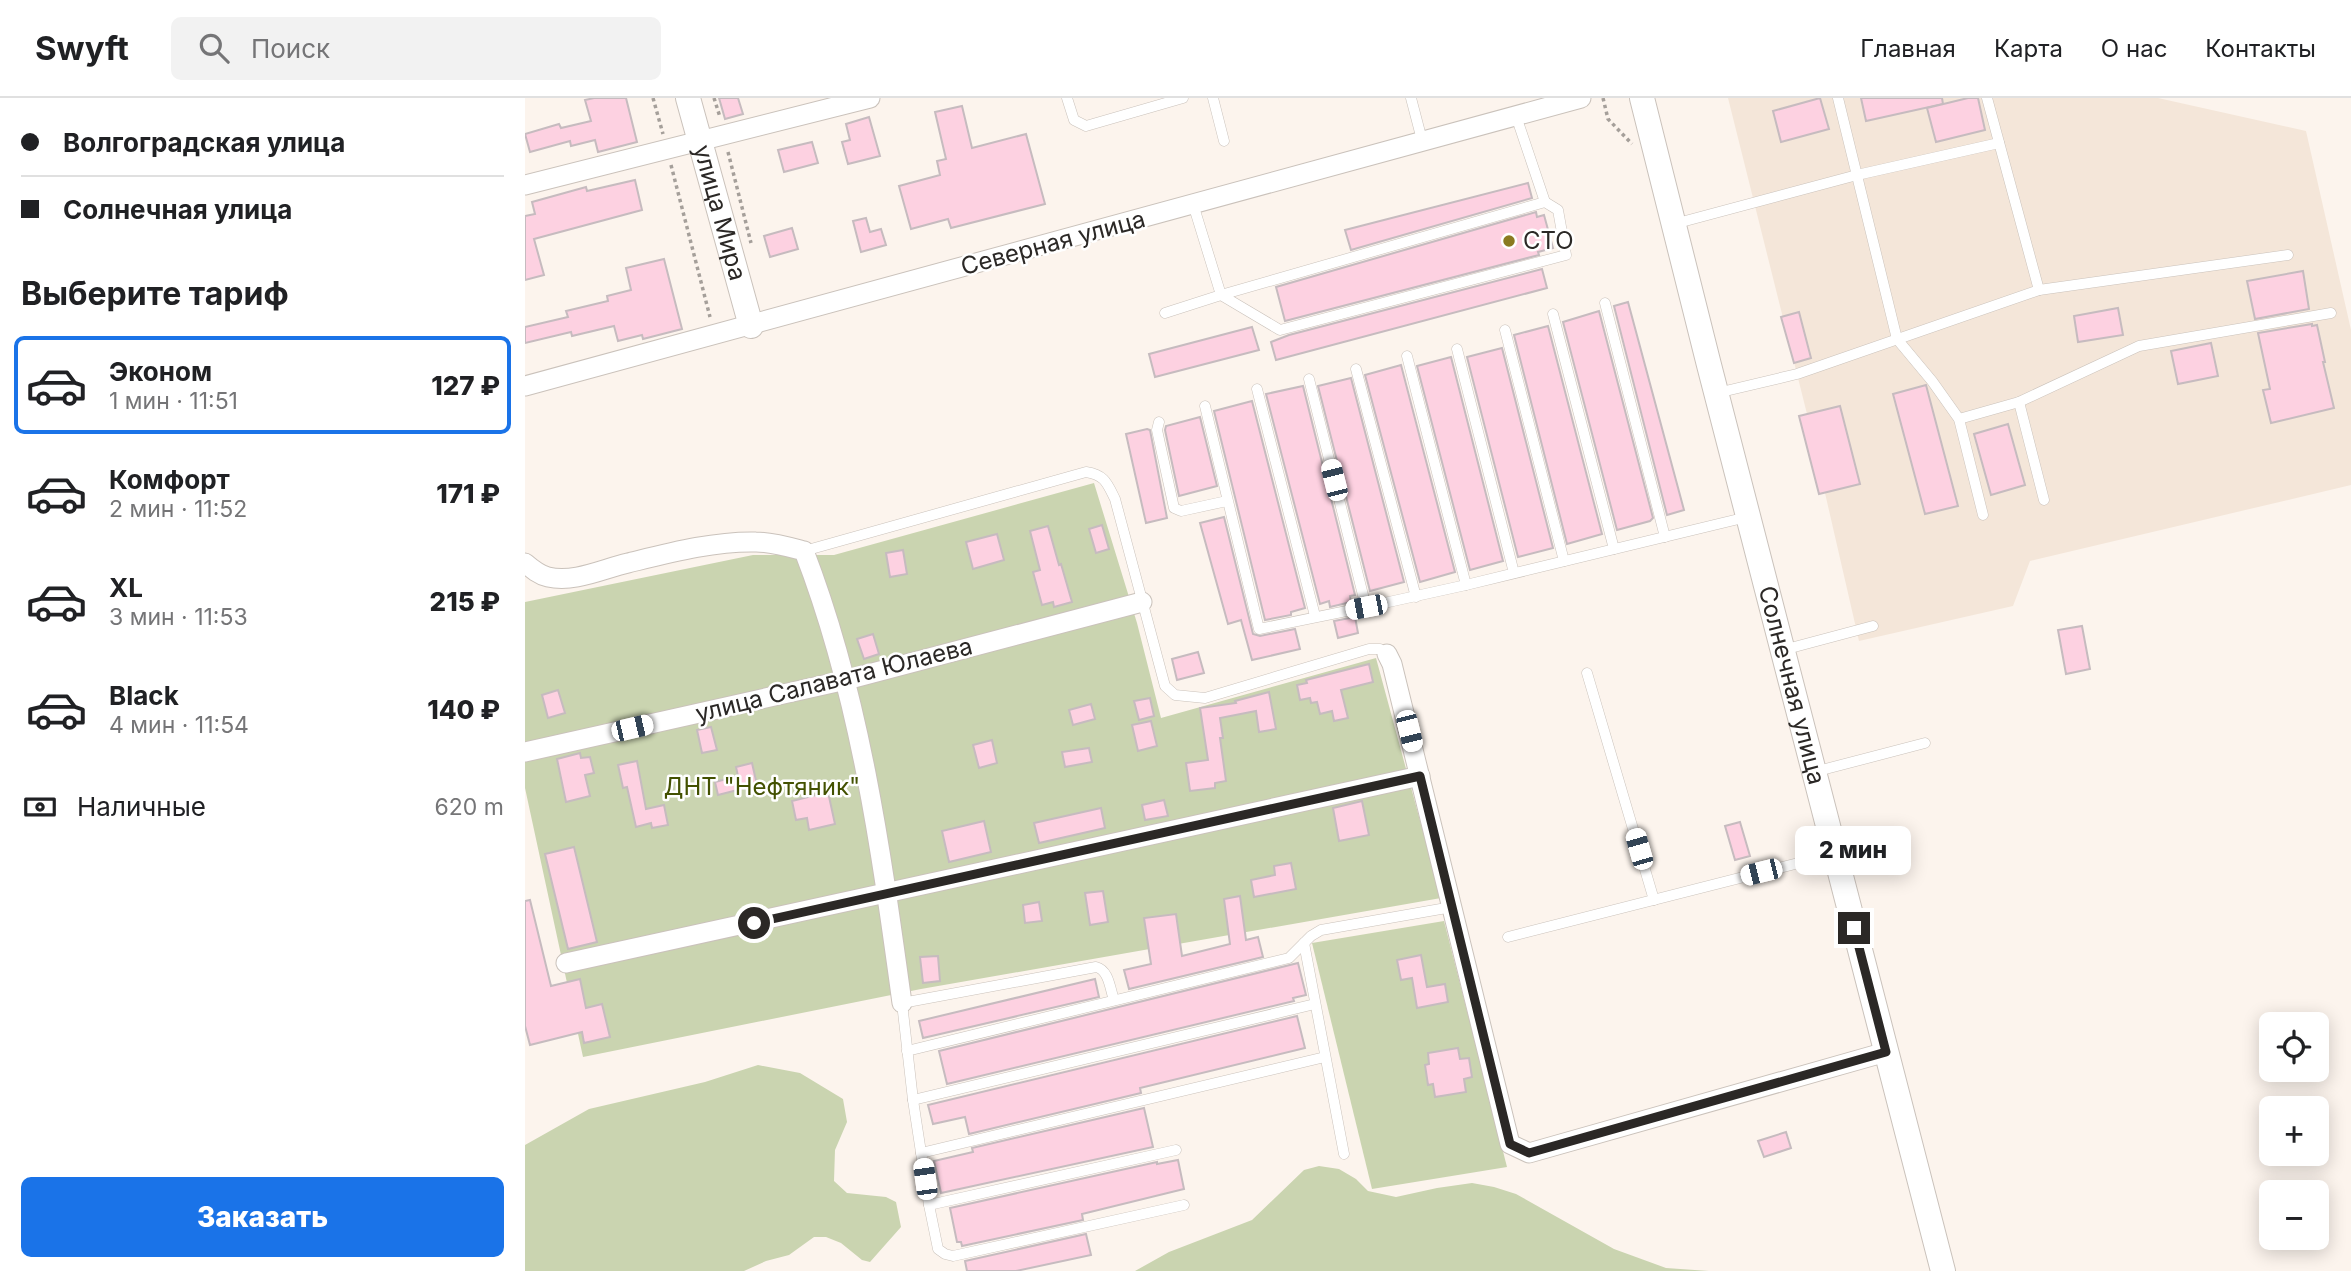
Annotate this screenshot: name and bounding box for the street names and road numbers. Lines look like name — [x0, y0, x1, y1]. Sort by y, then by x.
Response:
street label: улица Мира — [688, 142, 753, 284]
street label: Северная улица — [957, 204, 1148, 281]
street label: Солнечная улица — [1753, 583, 1832, 787]
street label: улица Салавата Юлаева — [692, 631, 975, 728]

